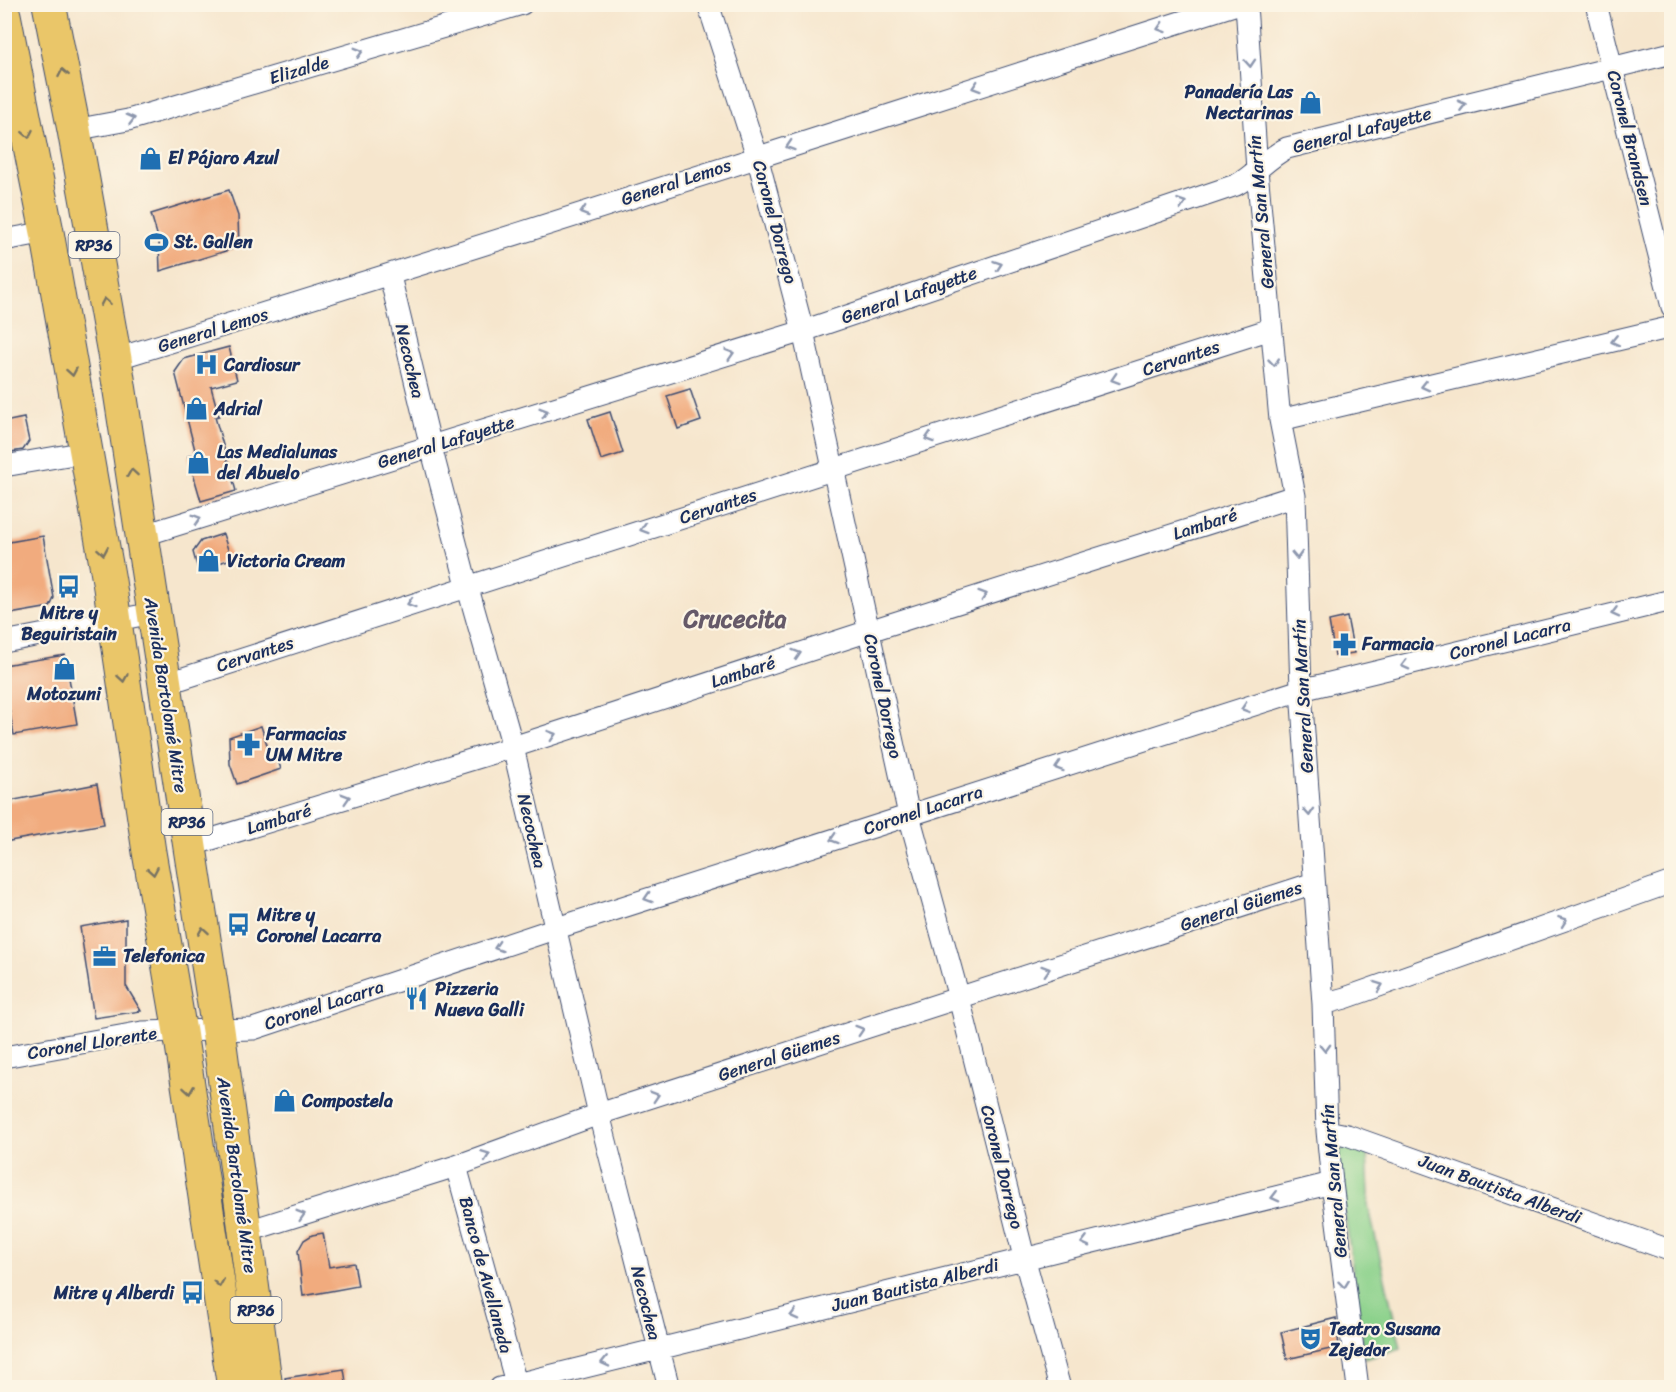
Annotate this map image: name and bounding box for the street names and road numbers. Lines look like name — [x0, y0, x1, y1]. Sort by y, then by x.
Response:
street label: Elizalde — [265, 46, 333, 94]
street label: Coronel Brandsen — [1598, 67, 1662, 210]
street label: General Lafayette — [1289, 97, 1435, 163]
street label: General San Martín — [1238, 134, 1284, 290]
street label: General Lemos — [617, 149, 736, 215]
street label: Coronel Dorrego — [743, 157, 807, 288]
road number: RP36 — [68, 232, 119, 258]
street label: General Lafayette — [837, 257, 981, 333]
street label: General Lemos — [154, 298, 273, 362]
street label: Necochea — [386, 320, 434, 402]
street label: Cervantes — [1138, 330, 1225, 386]
street label: General Lafayette — [373, 406, 519, 478]
street label: Cervantes — [675, 478, 762, 534]
street label: Lambaré — [1168, 499, 1242, 549]
street label: Avenida Bartolomé Mitre — [135, 594, 197, 795]
street label: Coronel Lacarra — [1446, 608, 1574, 670]
street label: General San Martín — [1283, 618, 1323, 774]
street label: Cervantes — [212, 626, 299, 682]
street label: Coronel Dorrego — [854, 631, 912, 762]
street label: Lambaré — [706, 647, 780, 697]
street label: Coronel Lacarra — [859, 776, 987, 844]
street label: Necochea — [508, 790, 556, 872]
street label: Lambaré — [243, 794, 315, 844]
road number: RP36 — [162, 809, 213, 835]
street label: General Güemes — [1176, 871, 1307, 941]
street label: Coronel Lacarra — [260, 971, 388, 1039]
street label: Coronel Llorente — [25, 1017, 159, 1069]
street label: General Güemes — [714, 1021, 845, 1091]
street label: Avenida Bartolomé Mitre — [207, 1074, 267, 1275]
street label: Coronel Dorrego — [971, 1102, 1033, 1233]
street label: General San Martín — [1311, 1103, 1357, 1259]
street label: Juan Bautista Alberdi — [1413, 1144, 1587, 1234]
street label: Banco de Avellaneda — [450, 1193, 522, 1357]
street label: Juan Bautista Alberdi — [827, 1249, 1003, 1321]
street label: Necochea — [621, 1262, 671, 1344]
road number: RP36 — [230, 1297, 282, 1323]

